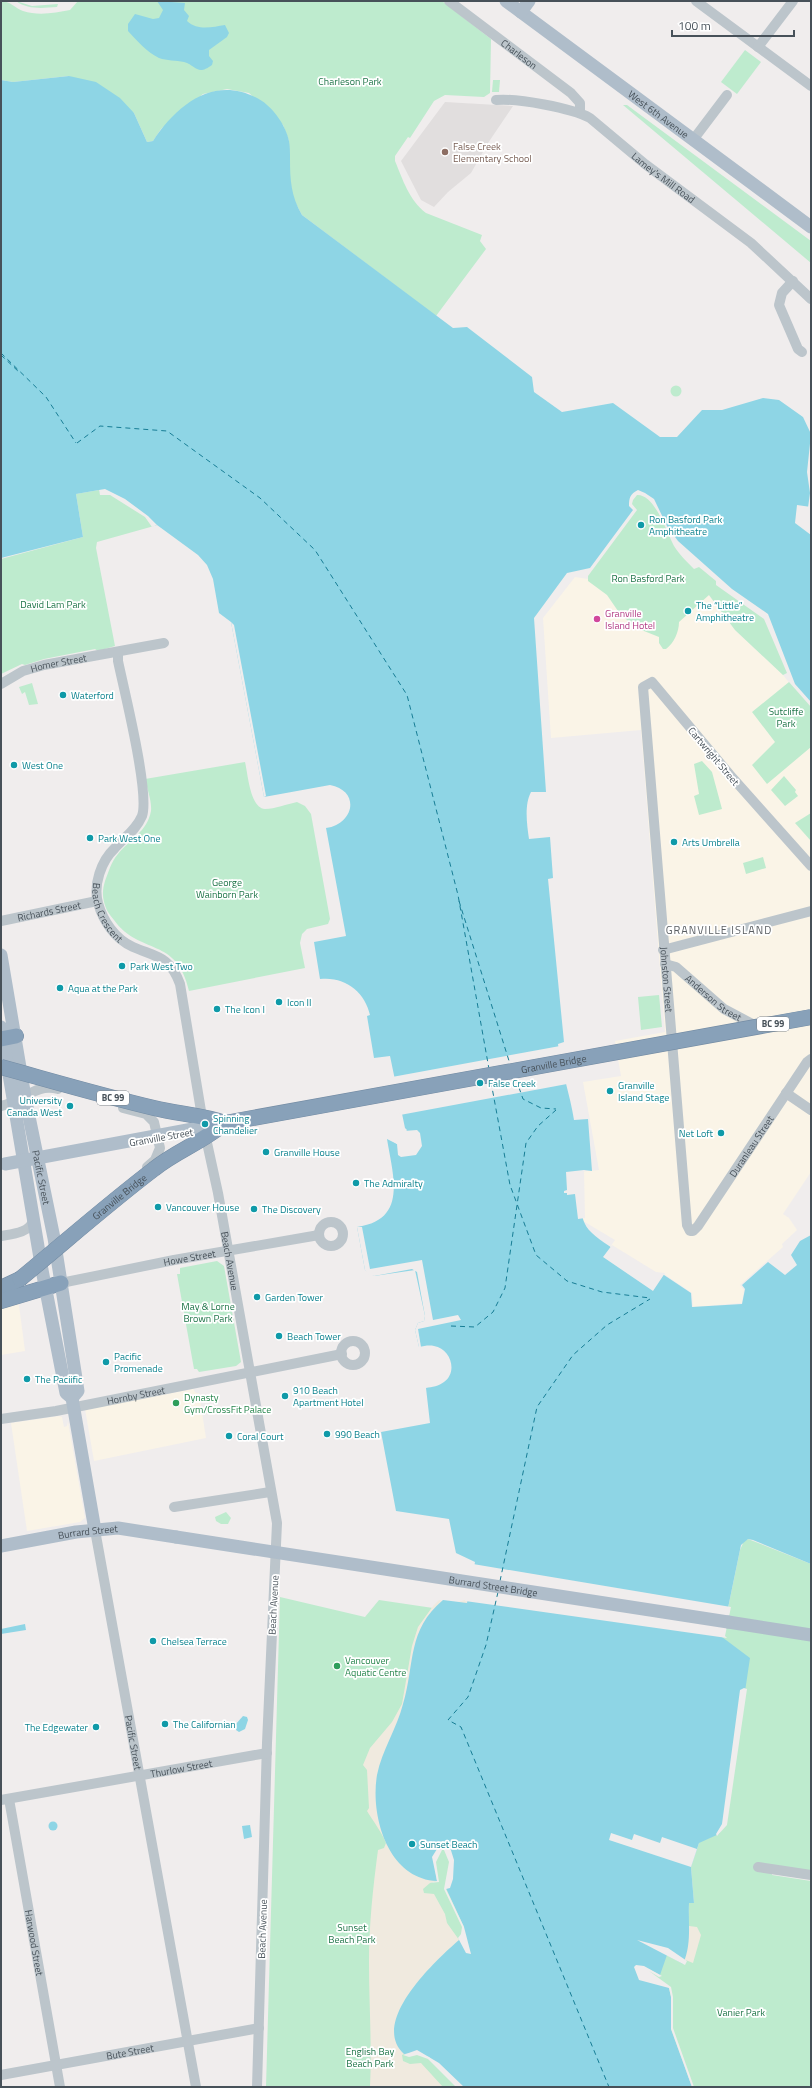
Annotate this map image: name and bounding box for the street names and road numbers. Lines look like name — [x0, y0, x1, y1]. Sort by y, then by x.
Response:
street label: Charleson — [498, 36, 540, 73]
street label: West 6th Avenue — [625, 87, 692, 142]
street label: Lamey's Mill Road — [628, 149, 698, 207]
street label: Homer Street — [29, 650, 88, 677]
street label: Cartwright Street — [685, 724, 743, 789]
street label: Beach Crescent — [88, 882, 127, 947]
street label: Richards Street — [16, 897, 83, 925]
street label: Johnston Street — [656, 946, 677, 1013]
street label: Anderson Street — [682, 971, 745, 1025]
road number: BC 99 — [757, 1017, 789, 1031]
street label: Granville Bridge — [520, 1051, 588, 1077]
road number: BC 99 — [97, 1091, 129, 1105]
street label: Duranleau Street — [726, 1112, 778, 1180]
street label: Granville Street — [128, 1124, 195, 1150]
street label: Pacific Street — [28, 1149, 54, 1207]
street label: Granville Bridge — [89, 1170, 150, 1224]
street label: Beach Avenue — [217, 1230, 242, 1292]
street label: Howe Street — [162, 1246, 217, 1270]
street label: Hornby Street — [106, 1382, 167, 1409]
street label: Burrard Street — [57, 1521, 119, 1543]
street label: Burrard Street Bridge — [448, 1572, 539, 1601]
street label: Beach Avenue — [264, 1575, 283, 1635]
street label: Pacific Street — [121, 1714, 145, 1772]
street label: Thurlow Street — [149, 1756, 214, 1781]
street label: Beach Avenue — [254, 1899, 271, 1959]
street label: Harwood Street — [21, 1909, 47, 1977]
street label: Bute Street — [105, 2040, 155, 2064]

